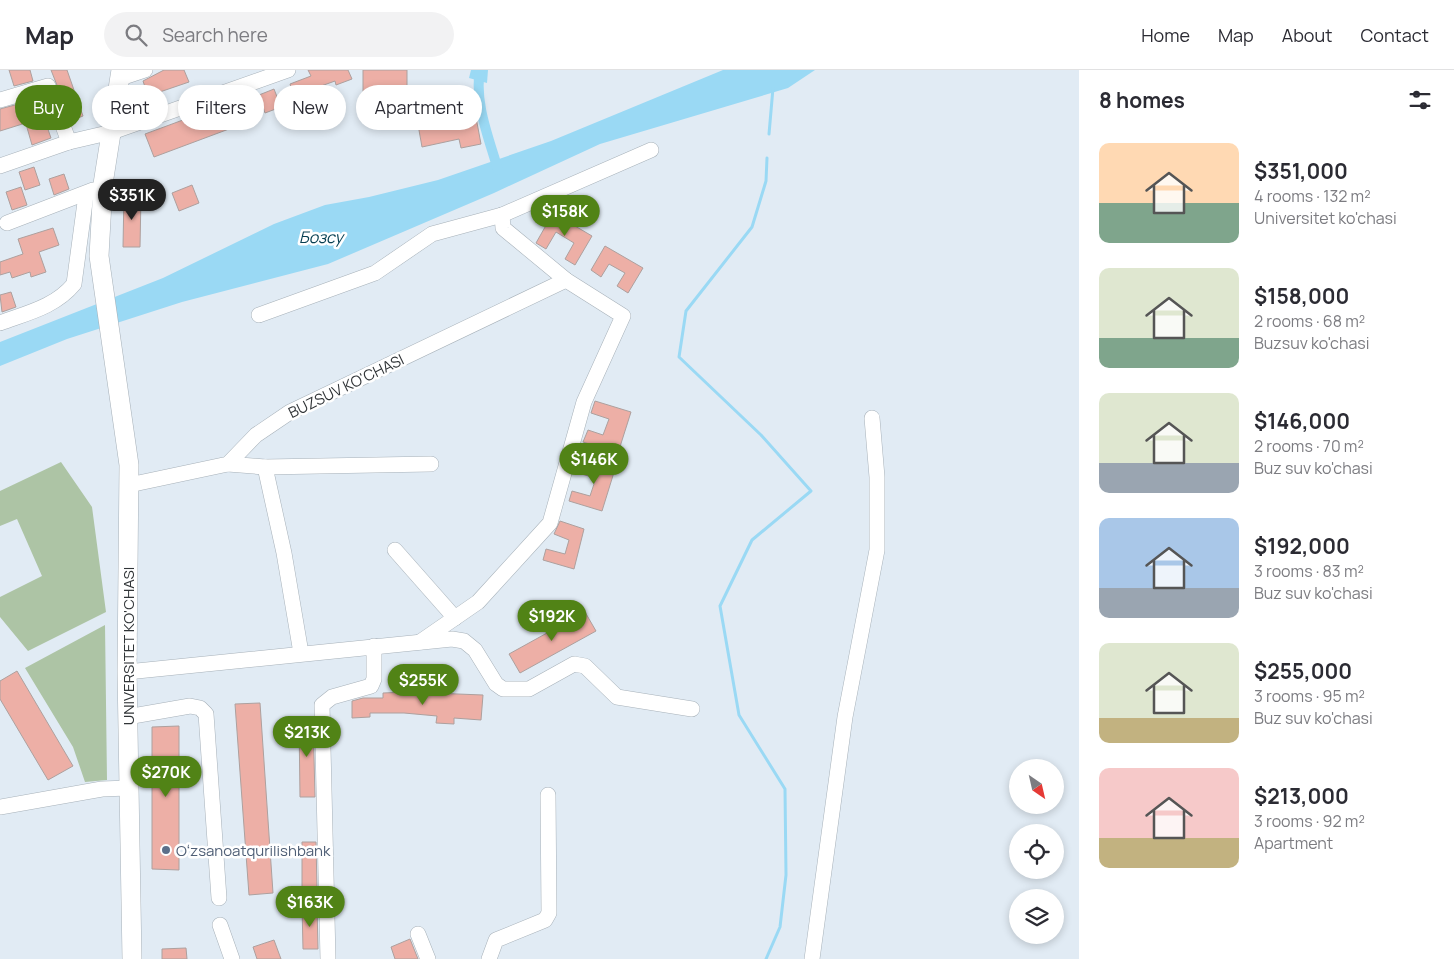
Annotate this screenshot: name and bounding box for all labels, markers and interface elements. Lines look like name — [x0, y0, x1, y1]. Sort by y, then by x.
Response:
search box — [104, 12, 454, 57]
text: Map — [25, 18, 74, 51]
icon: search — [122, 21, 150, 49]
text: Search here — [162, 22, 268, 48]
text: Home — [1141, 23, 1190, 47]
text: Map — [1218, 23, 1254, 47]
text: About — [1282, 23, 1332, 47]
text: Contact — [1360, 23, 1429, 47]
chip: Buy — [15, 85, 82, 130]
chip: Rent — [92, 85, 168, 130]
chip: Filters — [178, 85, 264, 130]
chip: New — [274, 85, 346, 130]
chip: Apartment — [356, 85, 482, 130]
text: 8 homes — [1099, 86, 1185, 114]
icon: filters — [1406, 86, 1434, 114]
text: $351,000 — [1254, 157, 1348, 185]
icon: home — [1139, 163, 1199, 223]
pin: $351K — [97, 178, 167, 221]
text: $351K — [109, 184, 155, 206]
text: 4 rooms · 132 m² — [1254, 185, 1371, 207]
pin: $158K — [530, 194, 600, 237]
text: $158K — [542, 200, 588, 222]
text: Universitet ko'chasi — [1254, 207, 1397, 229]
water label: Бозсу — [299, 226, 346, 248]
text: $158,000 — [1254, 282, 1349, 310]
icon: home — [1139, 288, 1199, 348]
text: 2 rooms · 68 m² — [1254, 310, 1365, 332]
text: Buzsuv ko'chasi — [1254, 332, 1369, 354]
street label: BUZSUV KO'CHASI — [285, 349, 407, 423]
text: $146,000 — [1254, 407, 1350, 435]
icon: home — [1139, 413, 1199, 473]
text: 2 rooms · 70 m² — [1254, 435, 1364, 457]
pin: $146K — [559, 442, 629, 485]
text: $146K — [570, 448, 618, 470]
text: Buz suv ko'chasi — [1254, 457, 1373, 479]
text: $192,000 — [1254, 532, 1350, 560]
icon: home — [1139, 538, 1199, 598]
text: 3 rooms · 83 m² — [1254, 560, 1364, 582]
street label: UNIVERSITET KO'CHASI — [118, 567, 139, 725]
text: Buz suv ko'chasi — [1254, 582, 1373, 604]
pin: $192K — [517, 600, 587, 642]
text: $192K — [529, 605, 575, 627]
text: $255,000 — [1254, 657, 1352, 685]
icon: home — [1139, 663, 1199, 723]
pin: $255K — [388, 664, 458, 706]
text: $255K — [399, 669, 447, 691]
text: 3 rooms · 95 m² — [1254, 685, 1365, 707]
text: Buz suv ko'chasi — [1254, 707, 1373, 729]
pin: $213K — [272, 716, 342, 758]
text: $213K — [284, 721, 330, 743]
pin: $270K — [131, 756, 201, 798]
north arrow — [1009, 759, 1064, 814]
map controls — [1009, 759, 1064, 944]
text: $270K — [142, 761, 191, 783]
text: $213,000 — [1254, 782, 1349, 810]
icon: home — [1139, 788, 1199, 848]
text: 3 rooms · 92 m² — [1254, 810, 1365, 832]
button: locate — [1009, 824, 1064, 879]
text: Apartment — [1254, 832, 1333, 854]
place label: Oʻzsanoatqurilishbank — [176, 840, 331, 861]
marker: Oʻzsanoatqurilishbank — [160, 844, 172, 856]
pin: $163K — [275, 886, 345, 928]
button: layers — [1009, 889, 1064, 944]
text: $163K — [287, 891, 333, 913]

